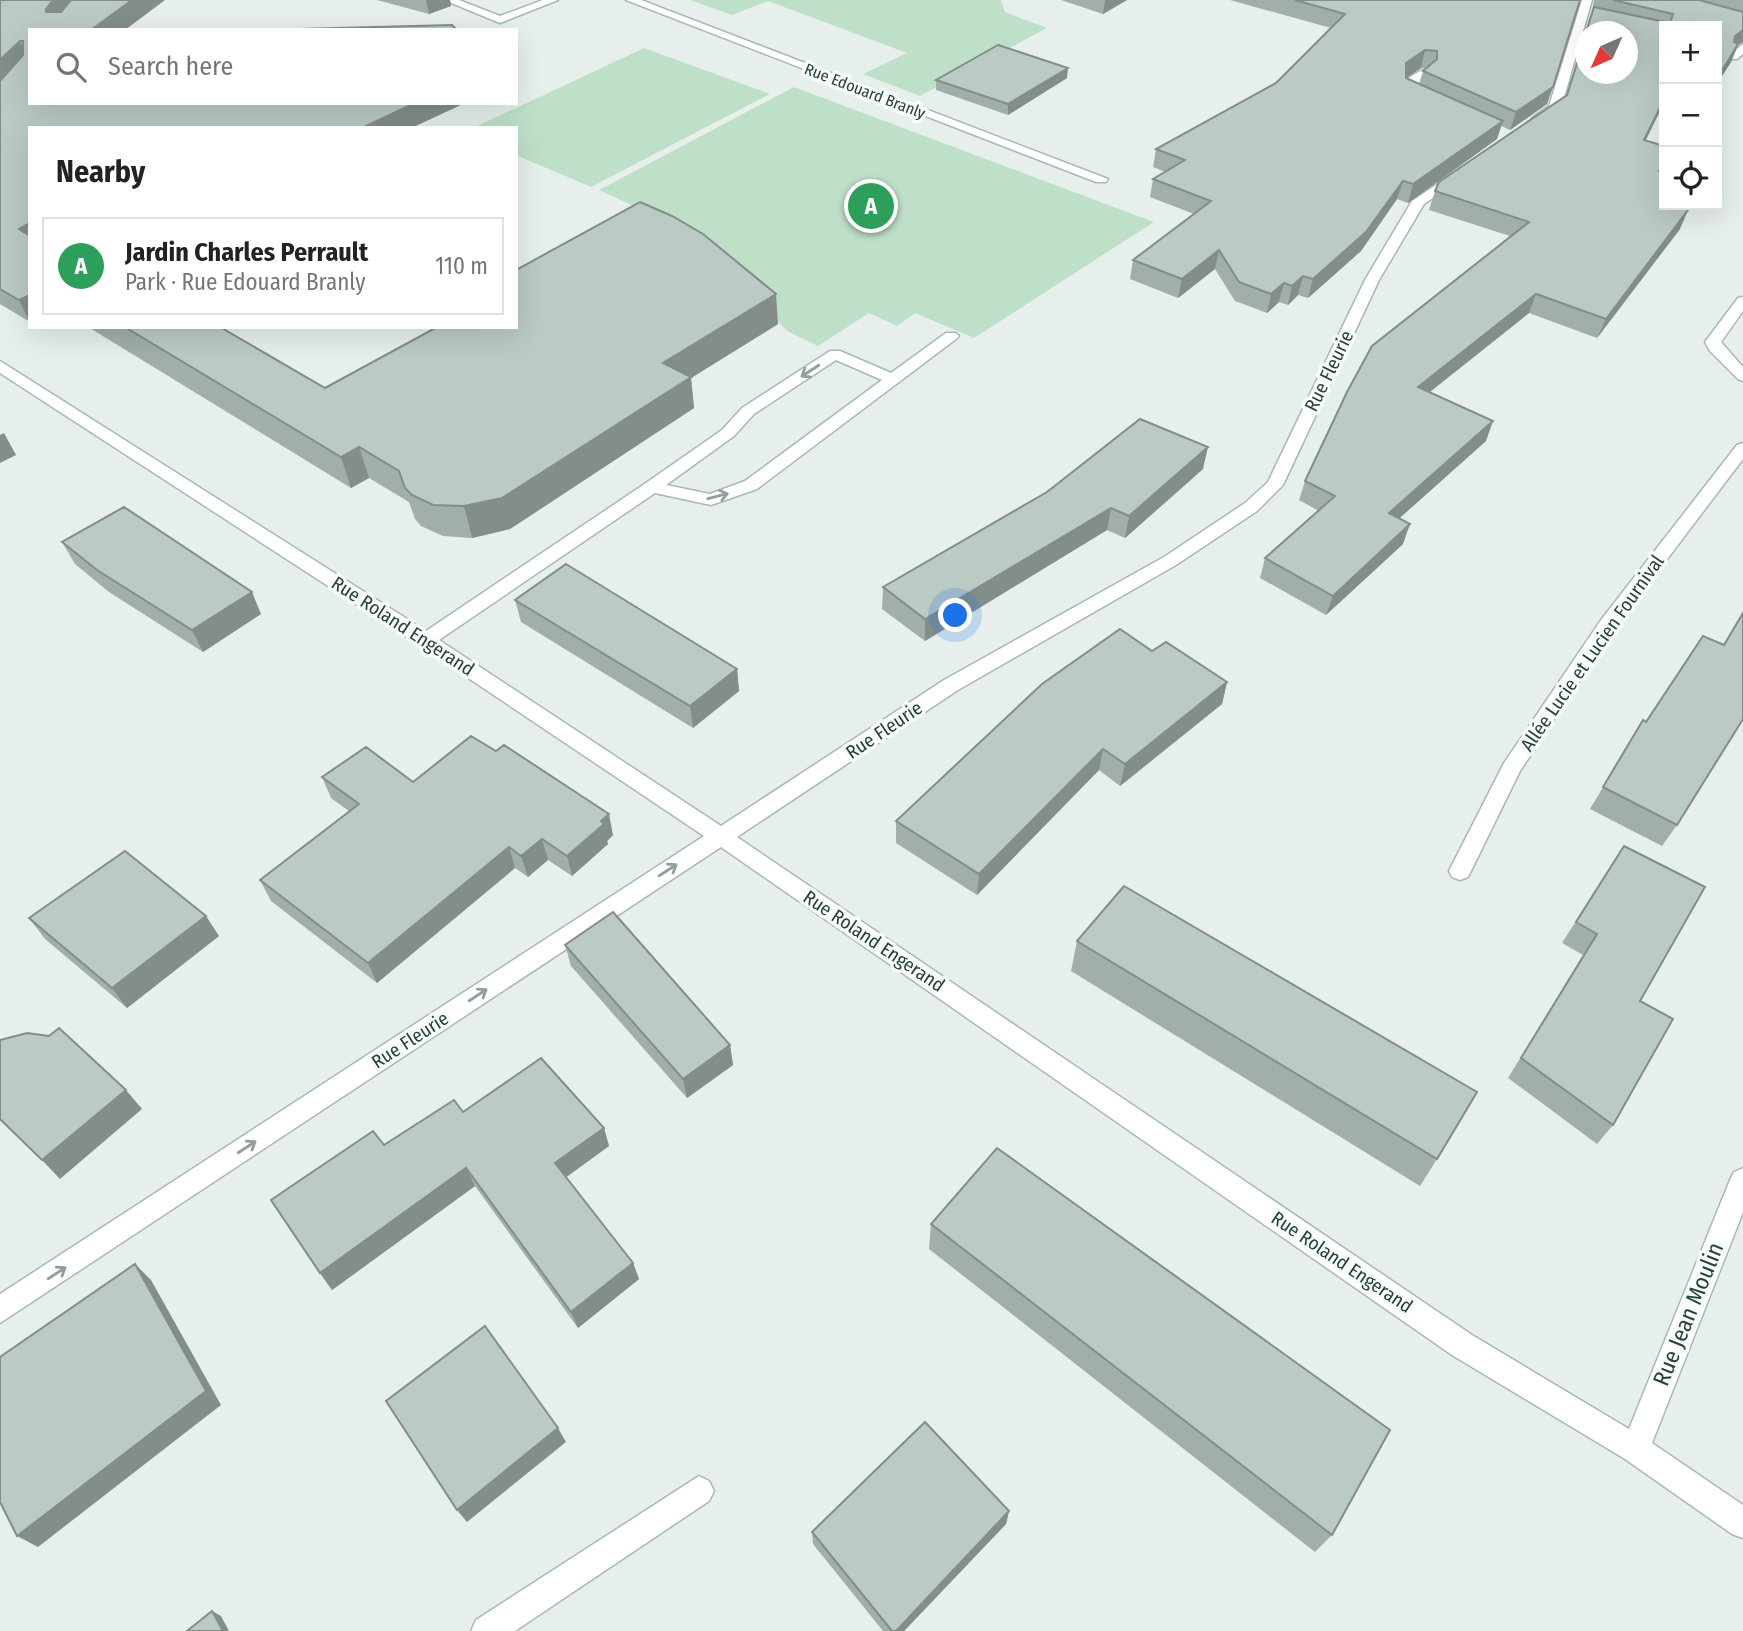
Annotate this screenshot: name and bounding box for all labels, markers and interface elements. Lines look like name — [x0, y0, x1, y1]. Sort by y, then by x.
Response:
north arrow — [1575, 21, 1638, 84]
map controls — [1659, 21, 1722, 210]
button: + — [1659, 21, 1722, 84]
search box — [28, 28, 518, 105]
icon: search — [52, 48, 90, 86]
text: Search here — [108, 51, 233, 82]
street label: Rue Edouard Branly — [802, 59, 929, 123]
button: − — [1659, 84, 1722, 147]
button: locate — [1659, 147, 1722, 210]
text: Nearby — [56, 154, 145, 190]
pin: A — [848, 180, 894, 232]
text: Jardin Charles Perrault — [125, 237, 368, 268]
text: A — [75, 252, 87, 280]
text: 110 m — [435, 252, 488, 280]
text: Park · Rue Edouard Branly — [125, 268, 365, 296]
street label: Rue Fleurie — [1300, 327, 1358, 415]
one-way arrow — [800, 364, 820, 378]
one-way arrow — [706, 489, 729, 502]
street label: Allée Lucie et Lucien Fournival — [1515, 550, 1669, 756]
street label: Rue Roland Engerand — [327, 571, 479, 681]
your location — [938, 598, 972, 632]
street label: Rue Fleurie — [841, 696, 927, 764]
one-way arrow — [658, 863, 677, 877]
street label: Rue Roland Engerand — [799, 885, 949, 997]
one-way arrow — [468, 988, 487, 1003]
street label: Rue Fleurie — [367, 1007, 453, 1073]
one-way arrow — [237, 1140, 256, 1155]
street label: Rue Roland Engerand — [1267, 1206, 1417, 1318]
street label: Rue Jean Moulin — [1647, 1238, 1729, 1390]
one-way arrow — [47, 1265, 66, 1280]

